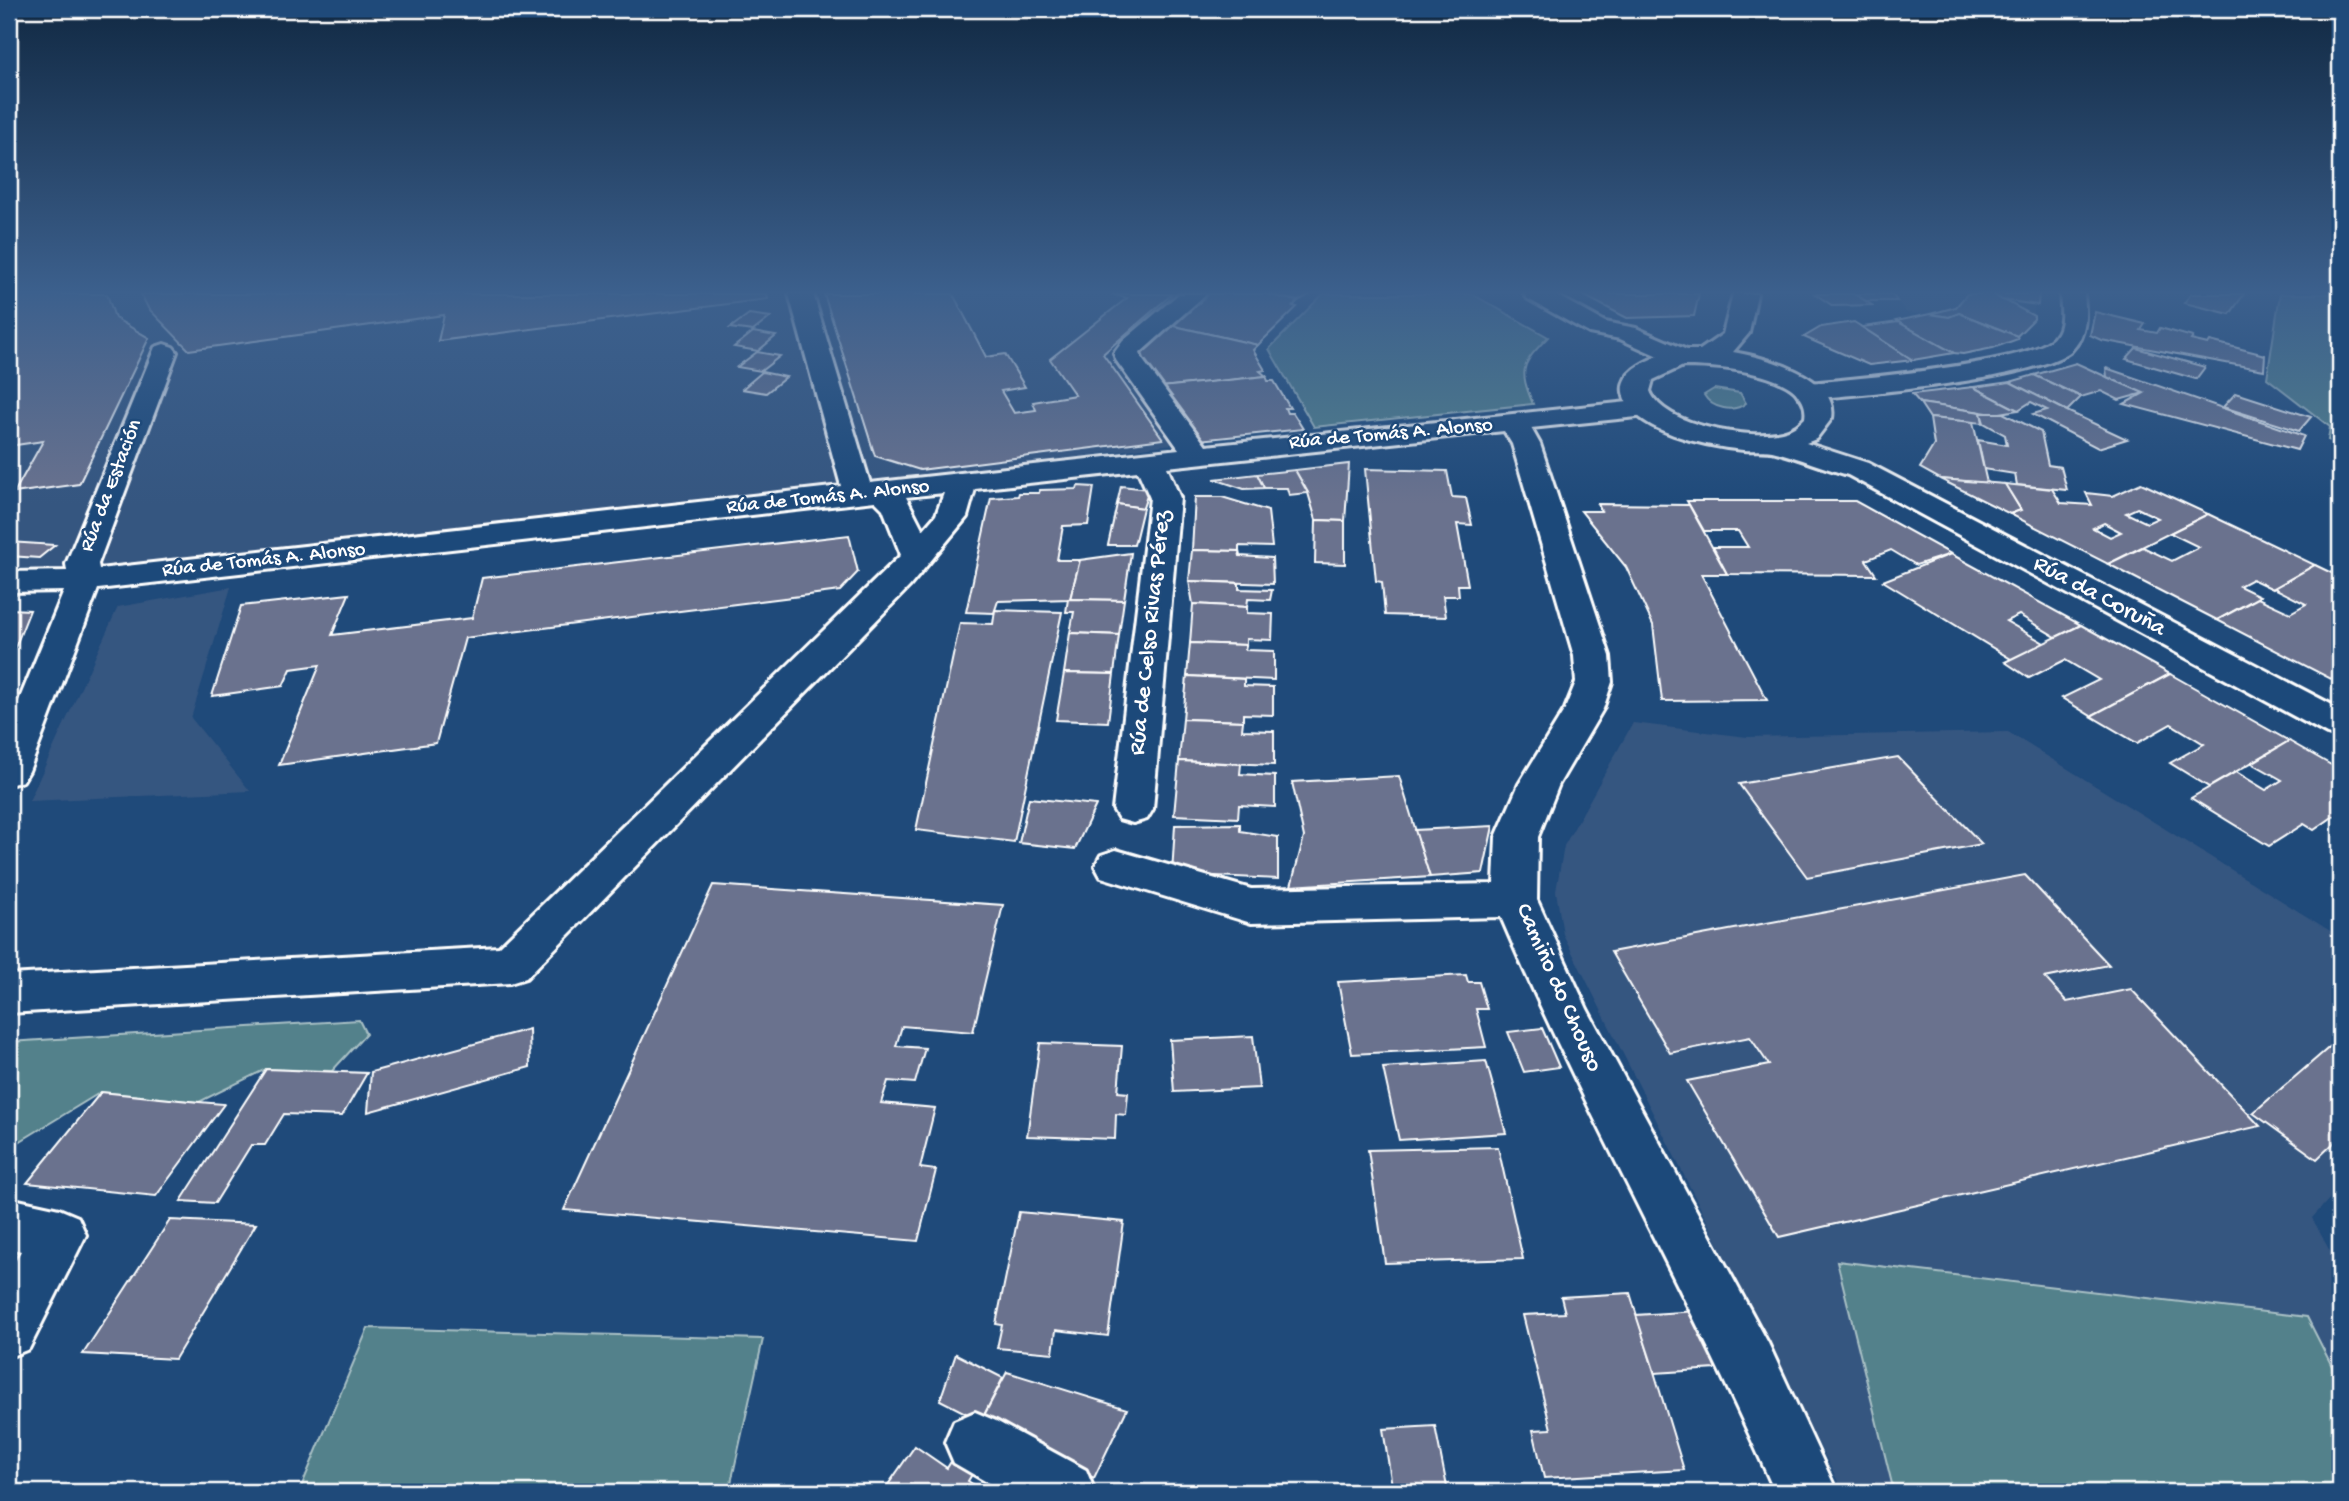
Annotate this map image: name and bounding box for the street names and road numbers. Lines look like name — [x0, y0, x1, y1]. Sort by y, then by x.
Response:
street label: Rúa de Tomás A. Alonso — [1288, 414, 1494, 456]
street label: Rúa da Estación — [75, 416, 149, 556]
street label: Rúa de Tomás A. Alonso — [725, 475, 931, 521]
street label: Rúa de Celso Rivas Pérez — [1124, 508, 1178, 757]
street label: Rúa de Tomás A. Alonso — [161, 538, 367, 584]
street label: Rúa da Coruña — [2028, 550, 2171, 644]
street label: Camiño do Chouso — [1508, 899, 1608, 1077]

